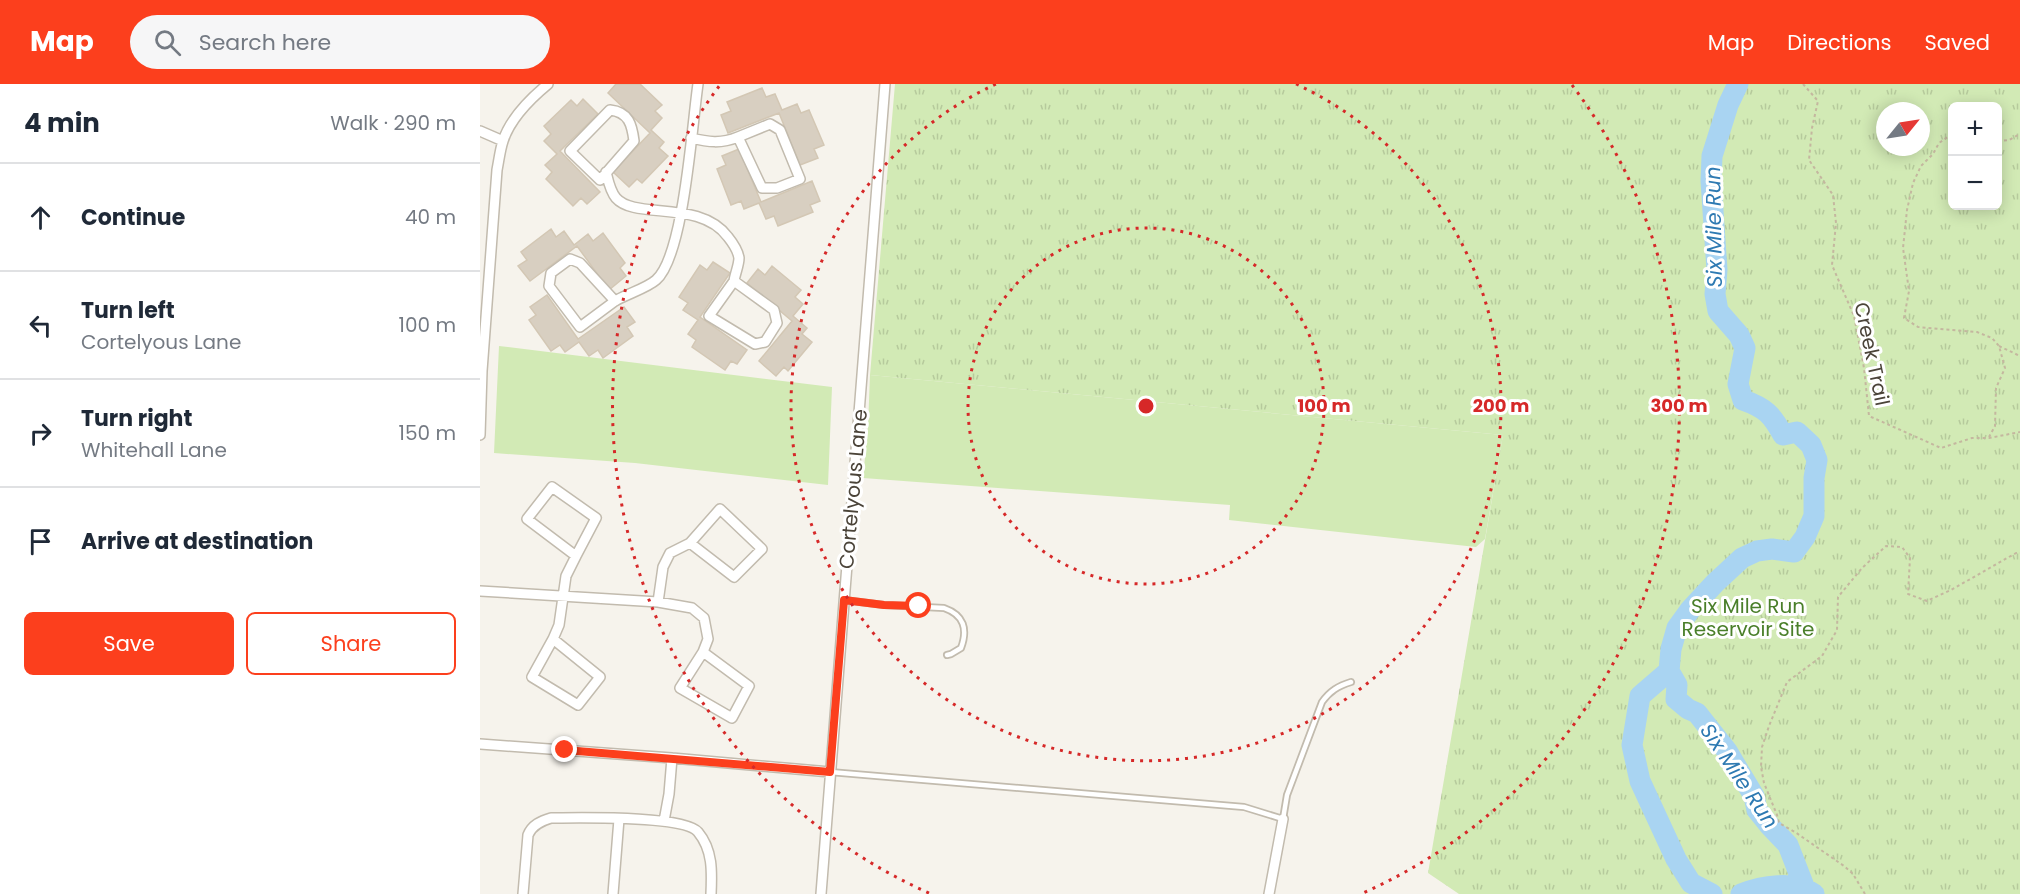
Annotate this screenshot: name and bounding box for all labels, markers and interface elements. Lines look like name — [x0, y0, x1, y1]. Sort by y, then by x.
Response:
search box — [130, 15, 550, 69]
text: Map — [30, 22, 94, 61]
icon: search — [151, 26, 184, 59]
text: Search here — [199, 27, 331, 58]
text: Map — [1708, 28, 1754, 57]
text: Directions — [1787, 28, 1891, 57]
text: Saved — [1924, 28, 1990, 57]
north arrow — [1876, 102, 1930, 156]
map controls — [1948, 102, 2002, 210]
button: + — [1948, 102, 2002, 156]
text: 4 min — [24, 105, 100, 141]
text: Walk · 290 m — [330, 109, 456, 137]
button: − — [1948, 156, 2002, 210]
water label: Six Mile Run — [1698, 166, 1729, 288]
icon: ahead — [24, 201, 57, 234]
text: Continue — [81, 202, 185, 233]
text: 40 m — [405, 203, 456, 231]
text: Turn left — [81, 295, 175, 326]
street label: Creek Trail — [1847, 300, 1897, 408]
icon: left — [24, 309, 57, 342]
text: 100 m — [399, 311, 456, 339]
text: Cortelyous Lane — [81, 328, 241, 356]
text: 100 m — [1297, 393, 1351, 418]
text: 200 m — [1473, 393, 1529, 418]
text: 300 m — [1650, 393, 1708, 418]
centre of rings — [1136, 396, 1156, 416]
text: Turn right — [81, 403, 192, 434]
street label: Cortelyous Lane — [832, 408, 874, 570]
icon: right — [24, 417, 57, 450]
text: 150 m — [399, 419, 456, 447]
text: Whitehall Lane — [81, 436, 227, 464]
icon: arrive — [24, 525, 57, 558]
text: Arrive at destination — [81, 526, 313, 557]
route start — [905, 592, 931, 618]
park label: Six Mile Run Reservoir Site — [1682, 592, 1814, 643]
button: Save — [24, 612, 234, 675]
button: Share — [246, 612, 456, 675]
water label: Six Mile Run — [1694, 717, 1785, 834]
route end — [551, 736, 577, 762]

